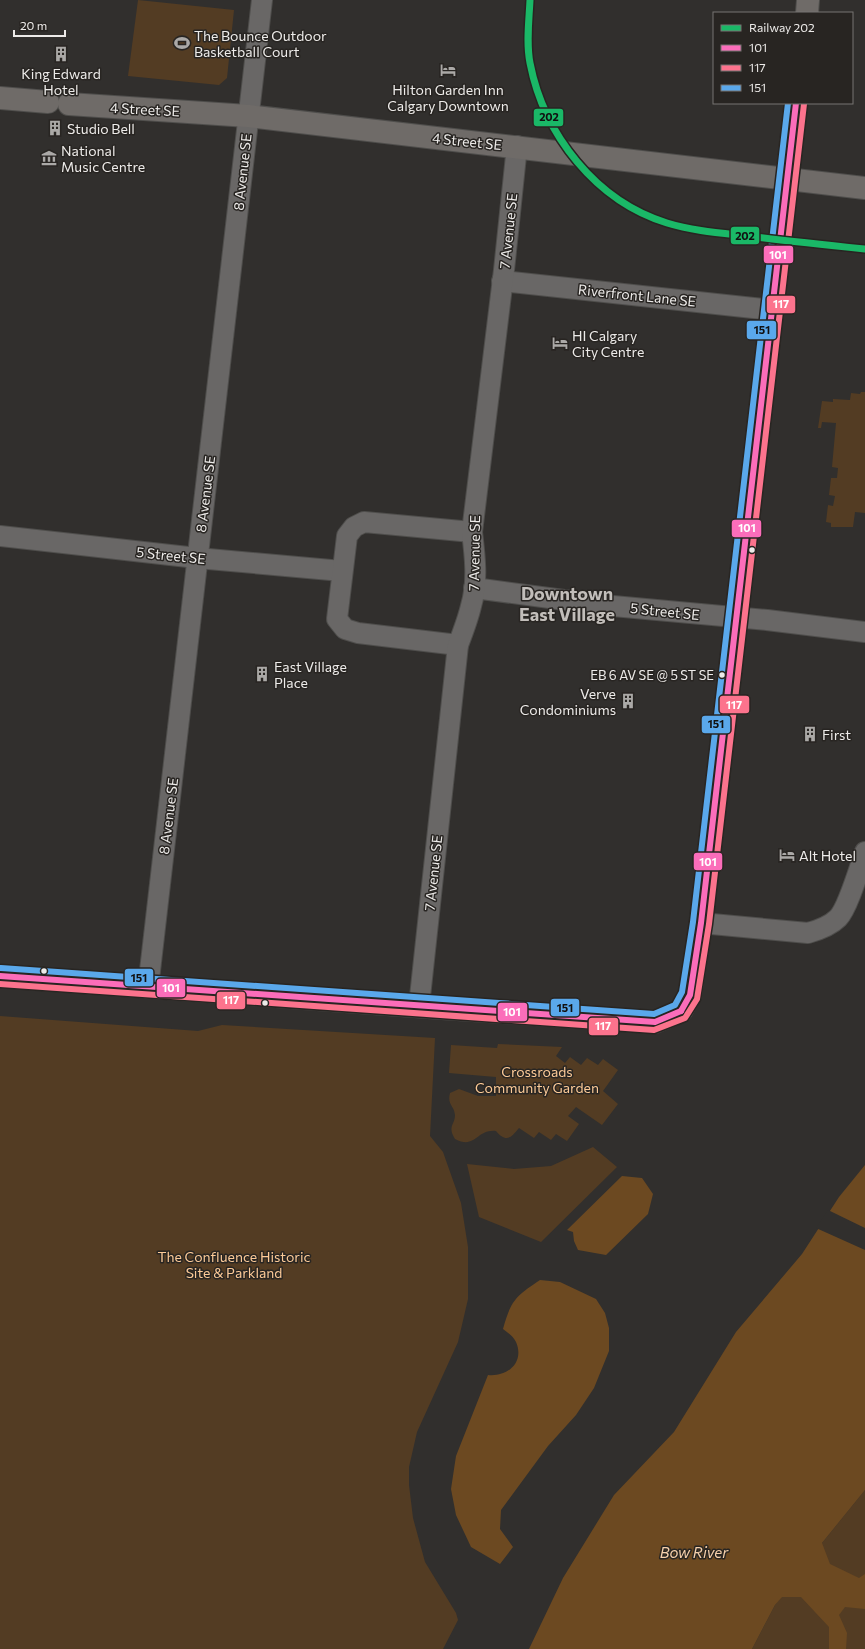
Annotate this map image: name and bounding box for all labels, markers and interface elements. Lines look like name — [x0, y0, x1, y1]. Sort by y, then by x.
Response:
scale bar — [14, 12, 65, 38]
legend — [713, 12, 853, 104]
text: 20 m — [20, 18, 47, 32]
text: Railway 202 — [749, 20, 815, 34]
place label: The Bounce Outdoor Basketball Court — [194, 27, 327, 60]
sports icon: The Bounce Outdoor Basketball Court — [173, 34, 191, 52]
text: 101 — [749, 40, 767, 54]
building icon: King Edward Hotel — [52, 45, 70, 63]
text: 117 — [749, 60, 766, 74]
hotel icon: Hilton Garden Inn Calgary Downtown — [439, 61, 457, 79]
place label: King Edward Hotel — [21, 65, 101, 98]
text: 151 — [749, 80, 766, 94]
place label: Hilton Garden Inn Calgary Downtown — [387, 81, 509, 114]
street label: 4 Street SE — [110, 99, 180, 119]
line badge: 202 — [533, 108, 564, 127]
text: 202 — [539, 110, 559, 123]
building icon: Studio Bell — [46, 119, 64, 137]
place label: Studio Bell — [67, 120, 135, 137]
street label: 4 Street SE — [431, 129, 503, 153]
street label: 8 Avenue SE — [230, 133, 254, 211]
place label: National Music Centre — [61, 142, 145, 175]
museum icon: National Music Centre — [40, 149, 58, 167]
street label: 7 Avenue SE — [496, 192, 520, 270]
line badge: 202 — [730, 226, 760, 245]
text: 202 — [735, 229, 755, 242]
line badge: 101 — [763, 245, 794, 264]
text: 101 — [769, 248, 787, 261]
street label: Riverfront Lane SE — [577, 280, 697, 310]
line badge: 117 — [766, 295, 796, 314]
text: 117 — [773, 297, 789, 310]
line badge: 151 — [746, 320, 777, 340]
text: 151 — [754, 323, 770, 336]
place label: HI Calgary City Centre — [572, 327, 644, 360]
hotel icon: HI Calgary City Centre — [551, 334, 569, 352]
street label: 8 Avenue SE — [192, 455, 218, 533]
street label: 7 Avenue SE — [465, 515, 483, 591]
line badge: 101 — [731, 519, 762, 538]
text: 101 — [738, 521, 756, 534]
street label: 5 Street SE — [136, 543, 206, 567]
unlabelled marker — [747, 545, 757, 555]
district label: Downtown East Village — [519, 582, 615, 625]
street label: 5 Street SE — [630, 599, 700, 623]
place label: East Village Place — [274, 658, 347, 691]
building icon: East Village Place — [253, 665, 271, 683]
place label: EB 6 AV SE @ 5 ST SE — [590, 667, 714, 683]
marker: EB 6 AV SE @ 5 ST SE — [717, 670, 727, 680]
place label: Verve Condominiums — [520, 685, 616, 718]
building icon: Verve Condominiums — [619, 692, 637, 710]
line badge: 117 — [719, 695, 750, 714]
text: 117 — [726, 698, 742, 711]
line badge: 151 — [701, 715, 731, 734]
text: 151 — [708, 717, 724, 730]
building icon: First — [801, 725, 819, 743]
place label: First — [822, 726, 851, 743]
street label: 8 Avenue SE — [155, 777, 181, 855]
street label: 7 Avenue SE — [421, 834, 445, 912]
hotel icon: Alt Hotel — [778, 846, 796, 864]
place label: Alt Hotel — [799, 847, 856, 864]
line badge: 101 — [693, 852, 723, 871]
text: 101 — [699, 855, 717, 868]
unlabelled marker — [39, 966, 49, 976]
line badge: 151 — [124, 968, 154, 987]
text: 151 — [131, 971, 147, 984]
line badge: 101 — [156, 978, 186, 998]
text: 101 — [162, 981, 180, 994]
line badge: 117 — [216, 991, 246, 1010]
text: 117 — [223, 993, 239, 1006]
unlabelled marker — [260, 998, 270, 1008]
line badge: 151 — [550, 998, 580, 1017]
text: 151 — [557, 1001, 573, 1014]
line badge: 101 — [497, 1002, 528, 1022]
text: 101 — [503, 1005, 521, 1018]
line badge: 117 — [588, 1017, 619, 1036]
text: 117 — [595, 1019, 611, 1032]
park label: Crossroads Community Garden — [475, 1063, 599, 1096]
park label: The Confluence Historic Site & Parkland — [158, 1248, 311, 1281]
water label: Bow River — [660, 1543, 729, 1561]

